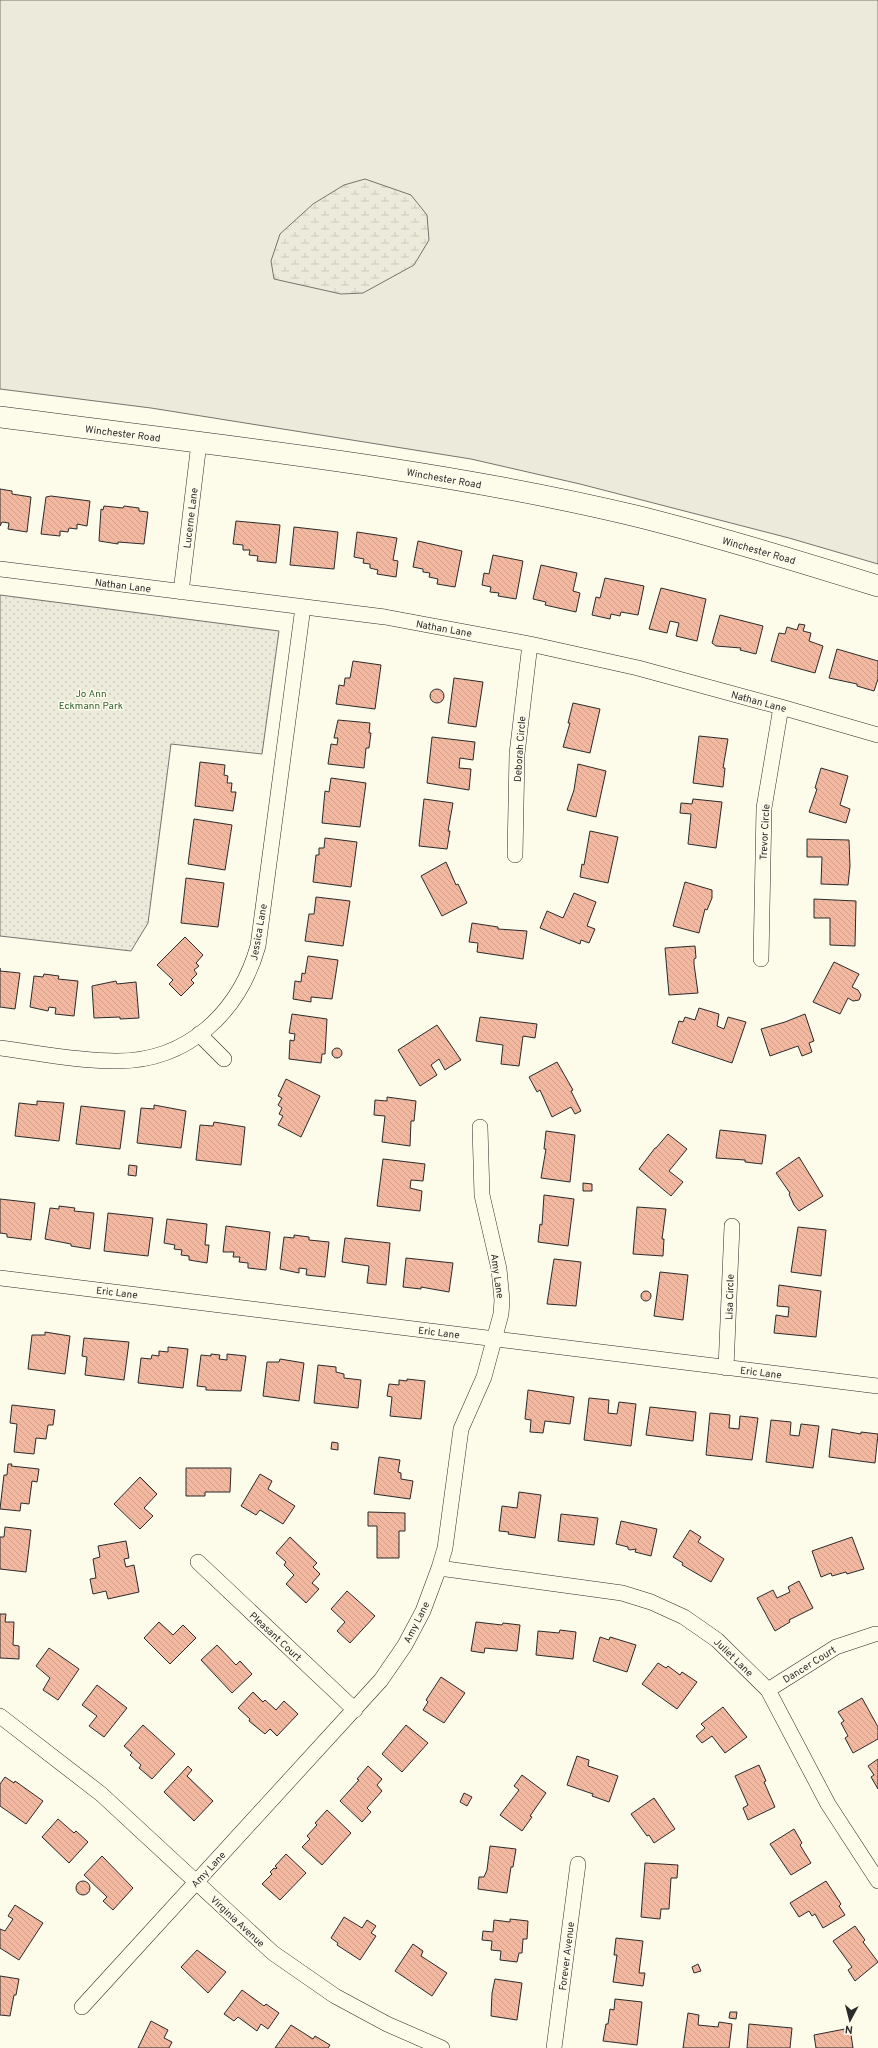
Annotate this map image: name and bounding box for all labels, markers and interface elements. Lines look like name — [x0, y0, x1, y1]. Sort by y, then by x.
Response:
street label: Winchester Road — [84, 423, 161, 446]
street label: Winchester Road — [405, 466, 482, 492]
street label: Lucerne Lane — [181, 487, 202, 549]
street label: Winchester Road — [720, 535, 797, 568]
street label: Nathan Lane — [94, 577, 152, 596]
street label: Nathan Lane — [415, 618, 473, 641]
park label: Jo Ann Eckmann Park — [59, 688, 123, 713]
street label: Nathan Lane — [730, 689, 788, 716]
street label: Deborah Circle — [512, 716, 529, 782]
street label: Trevor Circle — [758, 804, 773, 861]
street label: Jessica Lane — [248, 903, 271, 962]
street label: Amy Lane — [487, 1253, 506, 1299]
street label: Lisa Circle — [723, 1274, 738, 1320]
street label: Eric Lane — [95, 1284, 138, 1302]
street label: Eric Lane — [417, 1324, 460, 1342]
street label: Eric Lane — [739, 1364, 782, 1382]
street label: Amy Lane — [401, 1600, 433, 1646]
street label: Pleasant Court — [246, 1610, 304, 1665]
street label: Juliet Lane — [711, 1636, 755, 1680]
street label: Dancer Court — [781, 1644, 839, 1687]
street label: Amy Lane — [189, 1849, 229, 1891]
street label: Virginia Avenue — [207, 1894, 267, 1951]
street label: Forever Avenue — [557, 1921, 578, 1991]
north arrow — [830, 2000, 870, 2040]
text: N — [844, 2022, 854, 2036]

